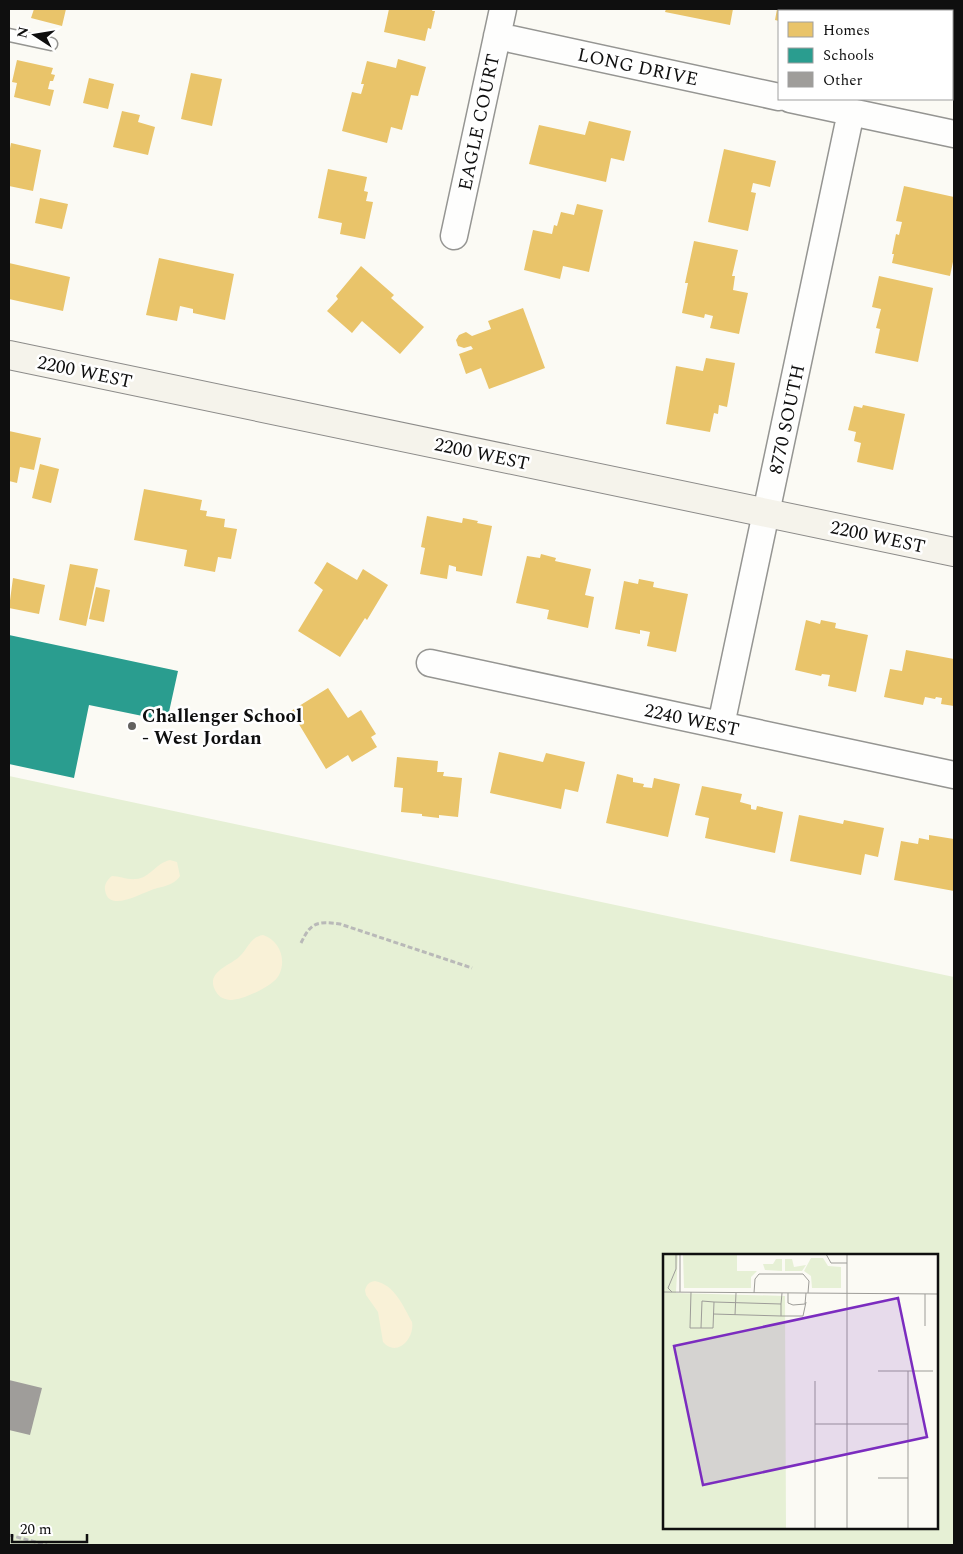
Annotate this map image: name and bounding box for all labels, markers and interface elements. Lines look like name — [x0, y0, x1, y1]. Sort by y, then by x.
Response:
north arrow — [10, 10, 60, 60]
legend — [778, 10, 953, 100]
text: Homes — [823, 19, 870, 42]
text: N — [11, 25, 34, 40]
street label: LONG DRIVE — [575, 40, 701, 94]
text: Schools — [823, 44, 874, 67]
street label: EAGLE COURT — [451, 51, 508, 193]
text: Other — [823, 69, 862, 92]
street label: 2200 WEST — [34, 348, 135, 397]
street label: 8770 SOUTH — [762, 362, 813, 477]
street label: 2200 WEST — [431, 430, 532, 479]
street label: 2200 WEST — [827, 513, 928, 562]
street label: 2240 WEST — [641, 696, 742, 745]
place label: Challenger School - West Jordan — [142, 702, 302, 753]
marker: Challenger School - West Jordan — [126, 720, 138, 732]
inset map — [663, 1254, 938, 1529]
scale bar — [12, 1512, 88, 1544]
text: 20 m — [20, 1518, 52, 1541]

